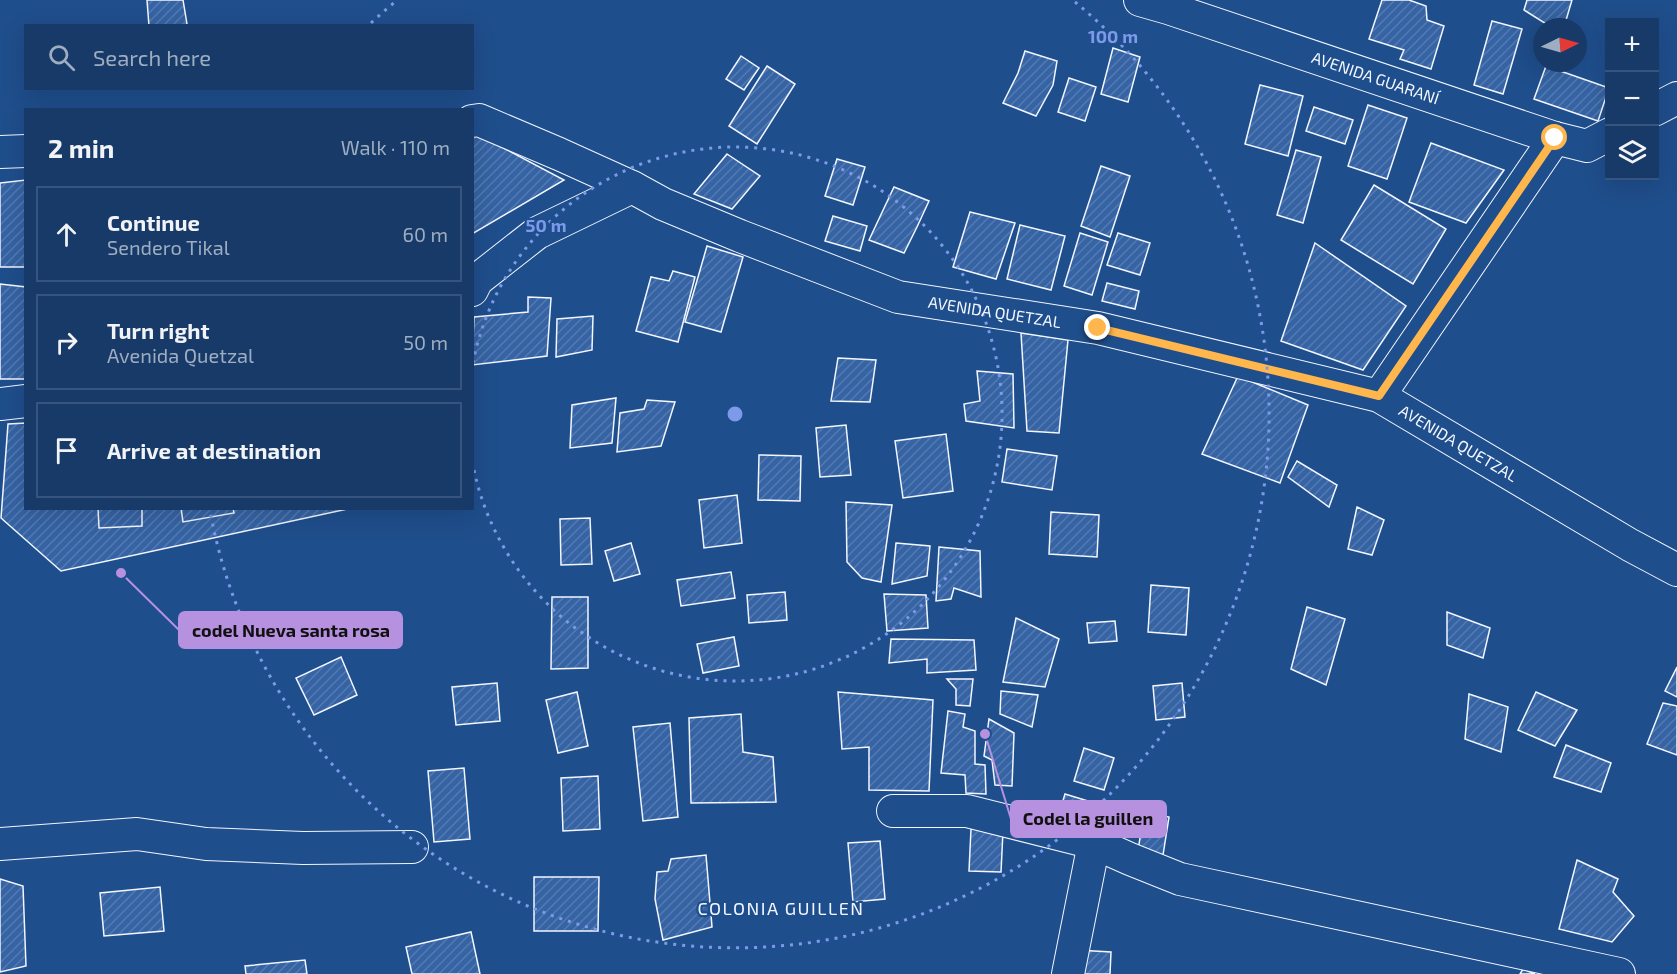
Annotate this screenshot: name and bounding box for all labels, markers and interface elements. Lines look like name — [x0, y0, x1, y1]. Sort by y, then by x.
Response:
north arrow — [1533, 18, 1587, 72]
map controls — [1605, 18, 1659, 180]
button: + — [1605, 18, 1659, 72]
search box — [24, 24, 474, 90]
text: 100 m — [1088, 25, 1138, 47]
icon: search — [45, 41, 78, 74]
text: Search here — [93, 44, 211, 70]
street label: AVENIDA GUARANÍ — [1309, 47, 1443, 108]
button: − — [1605, 72, 1659, 126]
route start — [1541, 124, 1567, 150]
button: layers — [1605, 126, 1659, 180]
text: 2 min — [48, 132, 114, 163]
text: Walk · 110 m — [341, 135, 450, 159]
text: Continue — [107, 209, 200, 235]
text: 50 m — [525, 214, 567, 236]
icon: ahead — [50, 218, 83, 251]
text: 60 m — [403, 222, 448, 246]
text: Sendero Tikal — [107, 235, 230, 259]
street label: AVENIDA QUETZAL — [927, 292, 1062, 331]
route end — [1084, 314, 1110, 340]
text: Turn right — [107, 317, 209, 343]
icon: right — [50, 326, 83, 359]
text: 50 m — [403, 330, 448, 354]
text: Avenida Quetzal — [107, 343, 254, 367]
street label: AVENIDA QUETZAL — [1396, 400, 1521, 485]
centre of rings — [725, 404, 745, 424]
icon: arrive — [50, 434, 83, 467]
text: Arrive at destination — [107, 437, 321, 463]
callout: codel Nueva santa rosa — [179, 612, 402, 648]
text: codel Nueva santa rosa — [192, 619, 390, 641]
callout: Codel la guillen — [1011, 801, 1166, 837]
text: Codel la guillen — [1023, 807, 1153, 829]
district label: COLONIA GUILLEN — [697, 897, 865, 919]

